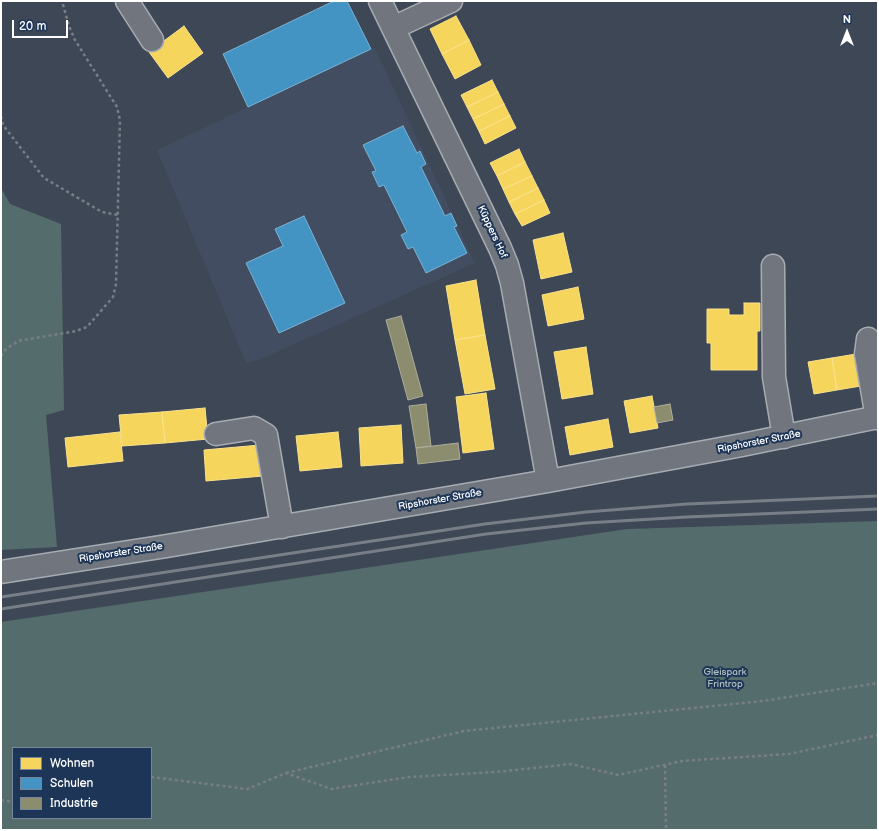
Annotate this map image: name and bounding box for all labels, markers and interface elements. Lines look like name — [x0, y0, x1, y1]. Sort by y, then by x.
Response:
scale bar — [14, 12, 70, 38]
north arrow — [827, 12, 867, 52]
text: N — [843, 13, 851, 26]
text: 20 m — [19, 19, 46, 34]
street label: Küppers Hof — [475, 204, 509, 260]
street label: Ripshorster Straße — [716, 428, 802, 456]
street label: Ripshorster Straße — [397, 487, 483, 513]
street label: Ripshorster Straße — [78, 540, 164, 566]
park label: Gleispark Frintrop — [704, 666, 746, 690]
legend — [12, 747, 152, 819]
text: Wohnen — [50, 756, 94, 771]
text: Schulen — [50, 776, 93, 791]
text: Industrie — [50, 796, 98, 811]

